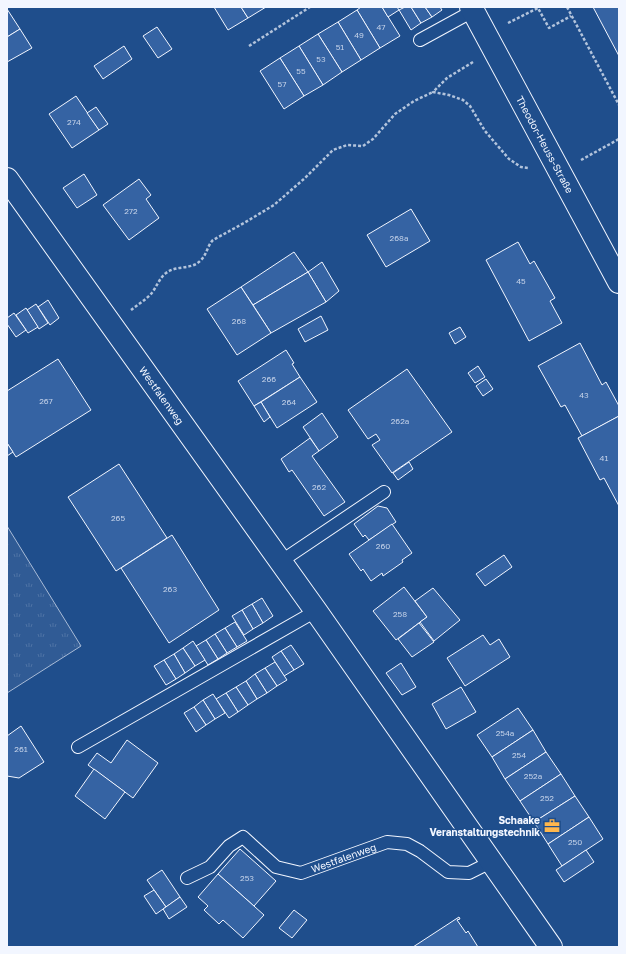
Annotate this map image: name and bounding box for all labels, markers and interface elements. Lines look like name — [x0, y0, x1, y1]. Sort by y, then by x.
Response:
house number: 47 — [376, 22, 386, 32]
house number: 49 — [354, 30, 364, 40]
house number: 51 — [336, 42, 344, 52]
house number: 53 — [316, 54, 326, 64]
house number: 55 — [296, 66, 306, 76]
house number: 57 — [278, 79, 286, 89]
street label: Theodor-Heuss-Straße — [514, 94, 576, 195]
house number: 274 — [67, 117, 81, 127]
house number: 272 — [124, 206, 138, 216]
house number: 268a — [390, 233, 408, 243]
house number: 45 — [516, 276, 526, 286]
house number: 268 — [232, 316, 246, 326]
street label: Westfalenweg — [137, 364, 187, 427]
house number: 266 — [262, 374, 276, 384]
house number: 43 — [579, 390, 589, 400]
house number: 267 — [39, 396, 53, 406]
house number: 264 — [282, 397, 296, 407]
house number: 262a — [391, 416, 409, 426]
house number: 41 — [600, 453, 608, 463]
house number: 262 — [312, 482, 326, 492]
house number: 265 — [111, 513, 125, 523]
house number: 260 — [376, 541, 390, 551]
house number: 263 — [163, 584, 177, 594]
house number: 258 — [393, 609, 407, 619]
house number: 254a — [496, 728, 514, 738]
house number: 261 — [14, 744, 28, 754]
house number: 254 — [512, 750, 526, 760]
house number: 252a — [524, 771, 542, 781]
house number: 252 — [540, 793, 554, 803]
place label: Schaake Veranstaltungstechnik — [430, 814, 540, 838]
office icon: Schaake Veranstaltungstechnik — [543, 817, 561, 835]
house number: 250 — [568, 837, 582, 847]
street label: Westfalenweg — [309, 840, 378, 875]
house number: 253 — [240, 873, 254, 883]

